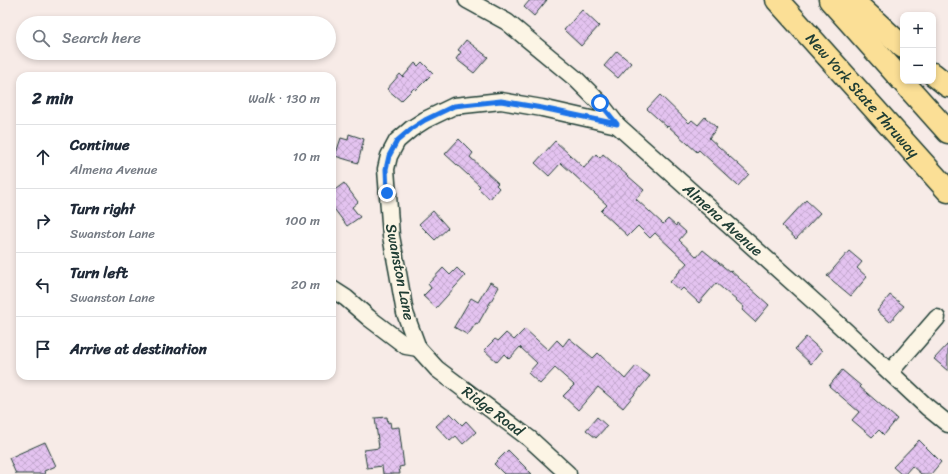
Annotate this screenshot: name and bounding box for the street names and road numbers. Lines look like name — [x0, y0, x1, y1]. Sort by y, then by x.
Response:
street label: New York State Thruway — [799, 27, 926, 164]
street label: Almena Avenue — [676, 176, 769, 263]
street label: Swanston Lane — [378, 221, 422, 323]
street label: Ridge Road — [456, 379, 531, 444]

